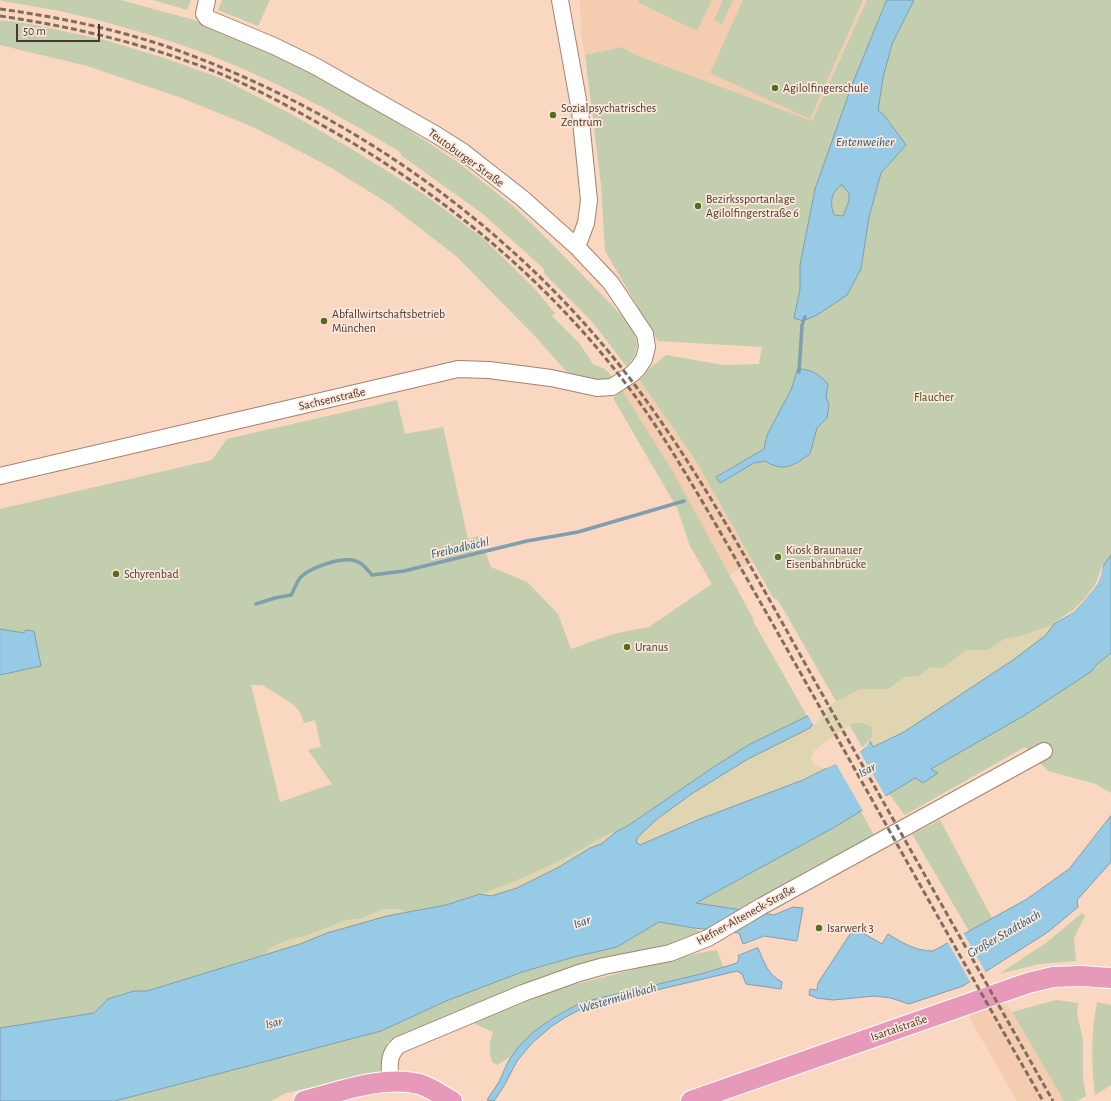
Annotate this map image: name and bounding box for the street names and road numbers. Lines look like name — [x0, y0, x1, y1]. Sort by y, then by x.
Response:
street label: Teutoburger Straße — [425, 126, 507, 190]
street label: Sachsenstraße — [297, 384, 367, 414]
street label: Hefner-Alteneck-Straße — [694, 882, 798, 948]
street label: Isartalstraße — [869, 1012, 929, 1044]

